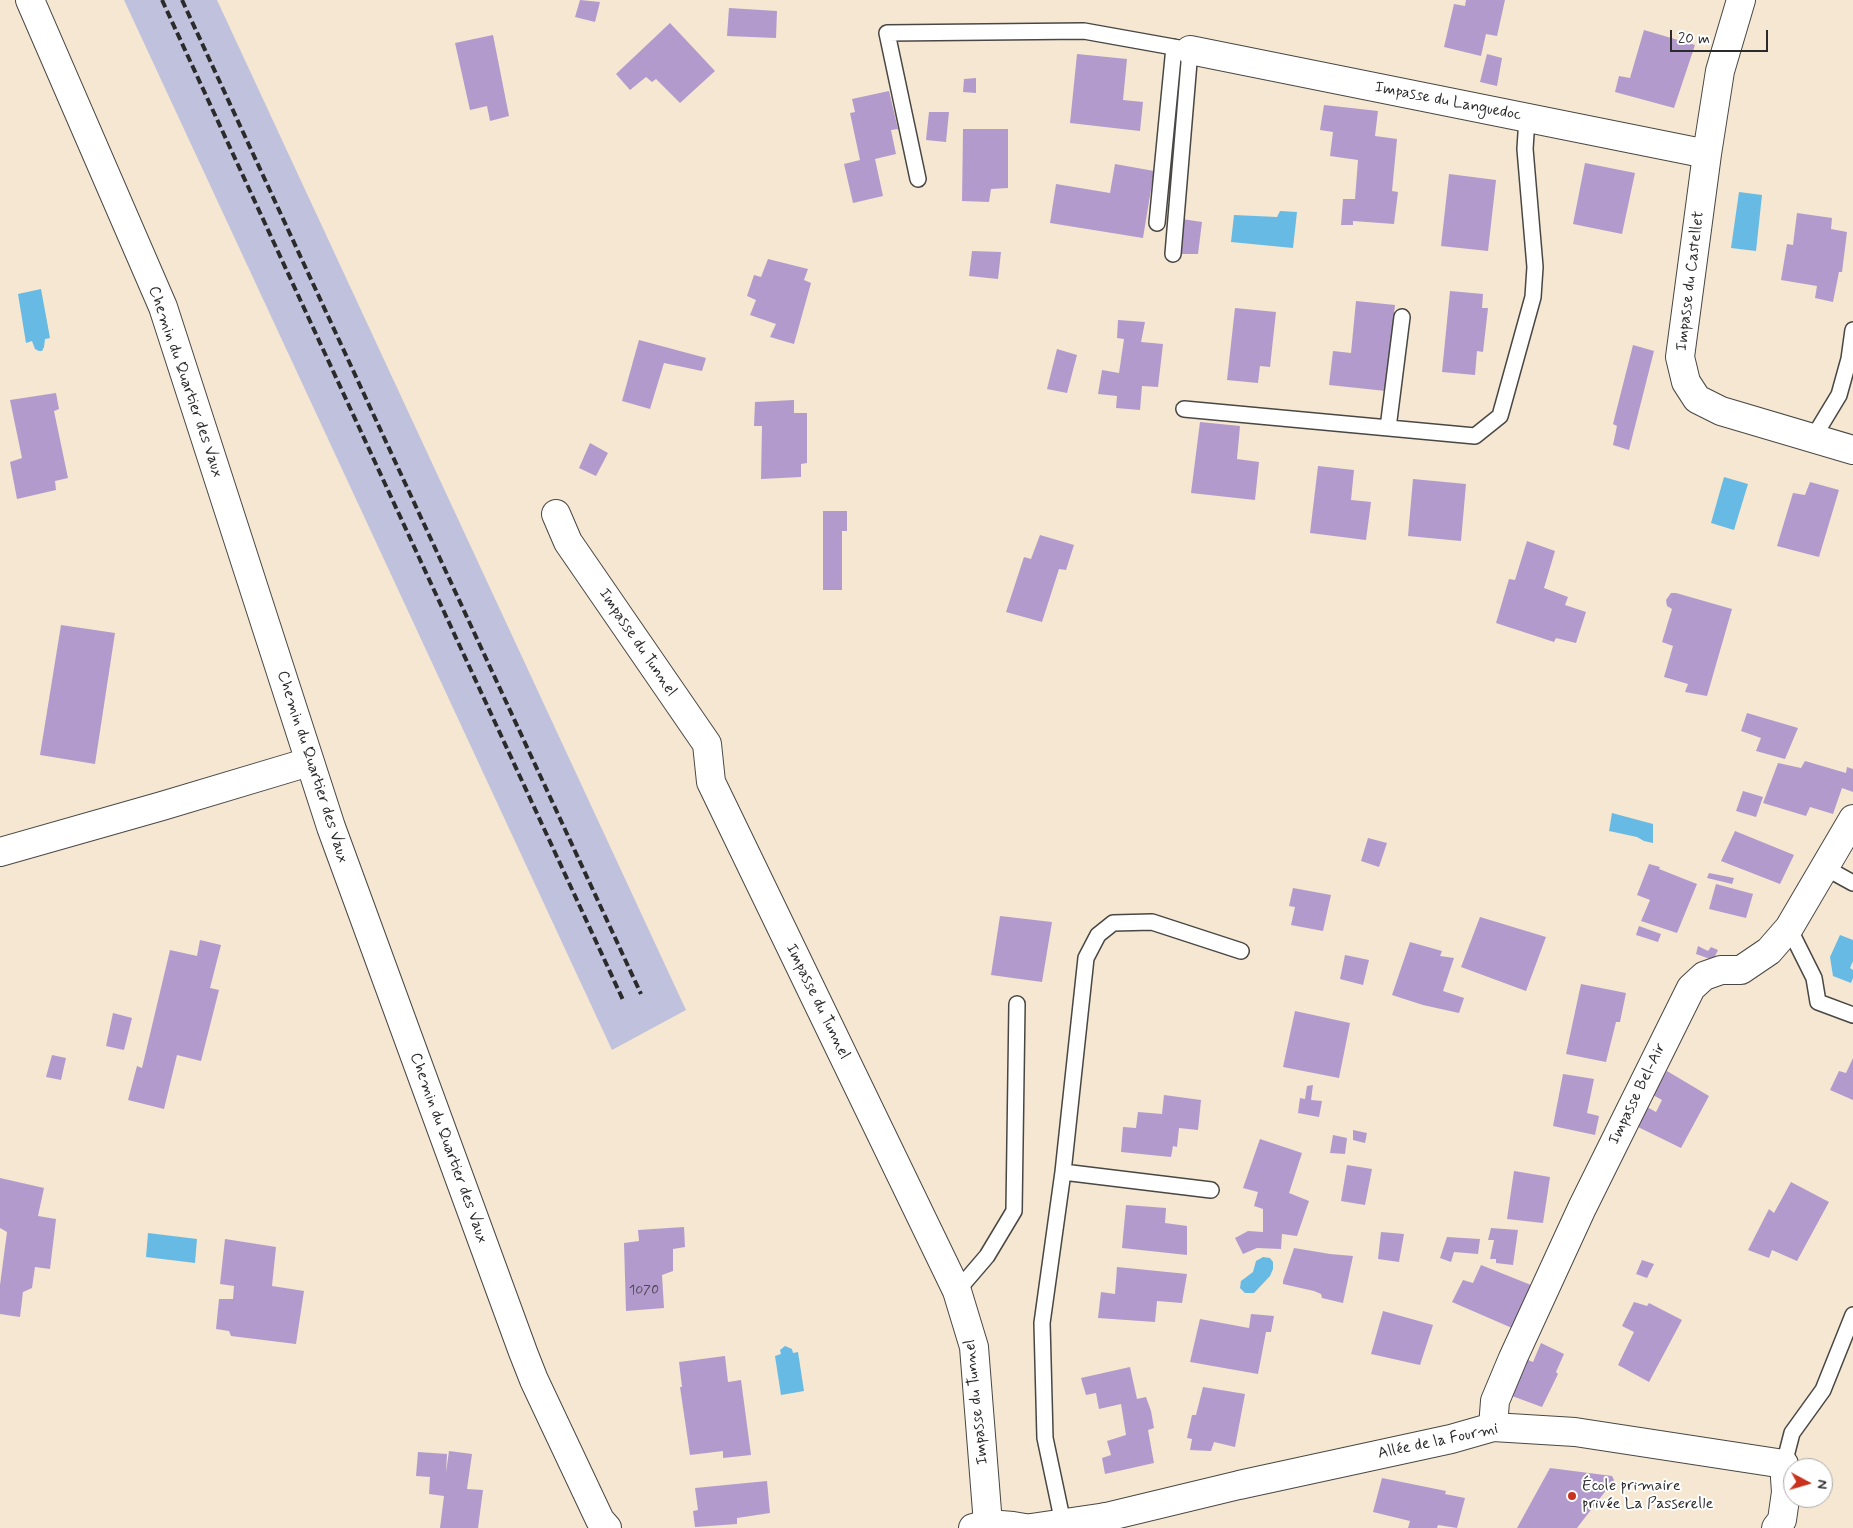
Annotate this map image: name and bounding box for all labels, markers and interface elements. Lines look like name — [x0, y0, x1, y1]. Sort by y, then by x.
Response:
scale bar — [1673, 20, 1770, 52]
text: 20 m — [1678, 29, 1710, 49]
street label: Impasse du Languedoc — [1373, 78, 1523, 126]
street label: Impasse du Castellet — [1673, 210, 1709, 352]
street label: Chemin du Quartier des Vaux — [143, 284, 227, 480]
street label: Impasse du Tunnel — [594, 585, 680, 701]
street label: Chemin du Quartier des Vaux — [272, 668, 352, 866]
street label: Impasse du Tunnel — [781, 941, 853, 1063]
street label: Impasse Bel-Air — [1605, 1040, 1671, 1148]
street label: Chemin du Quartier des Vaux — [405, 1050, 491, 1246]
house number: 1070 — [629, 1283, 659, 1299]
street label: Impasse du Tunnel — [961, 1338, 993, 1466]
street label: Allée de la Fourmi — [1376, 1420, 1500, 1464]
north arrow — [1783, 1458, 1833, 1508]
place label: École primaire privée La Passerelle — [1582, 1477, 1713, 1515]
text: N — [1812, 1479, 1831, 1490]
marker: École primaire privée La Passerelle — [1566, 1490, 1578, 1502]

